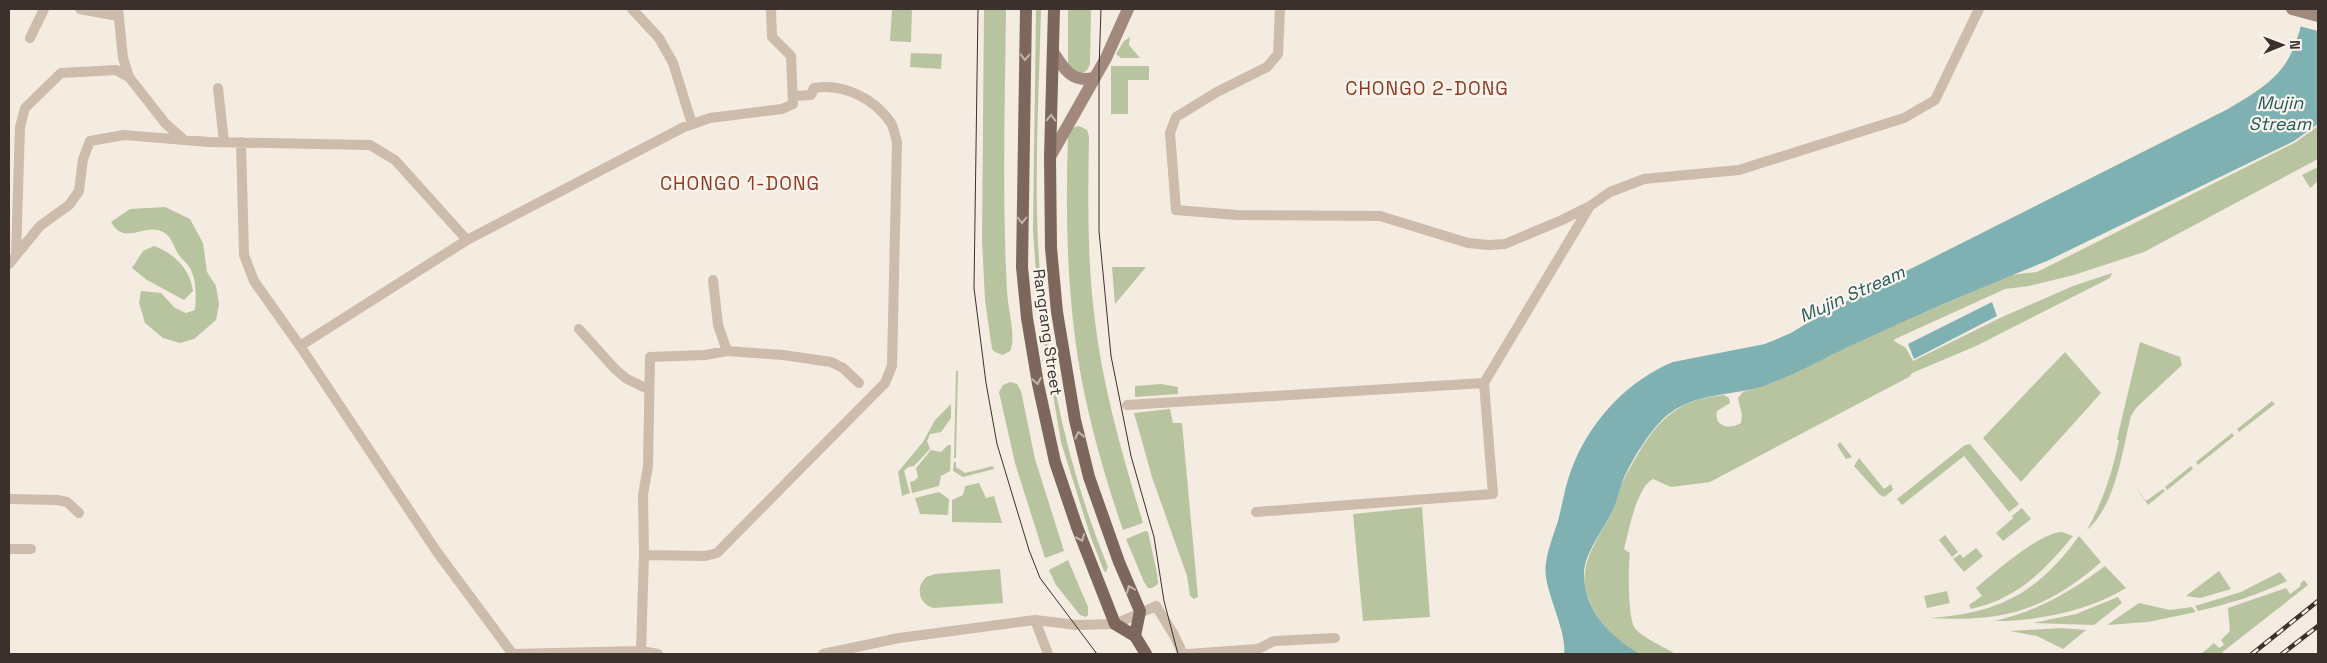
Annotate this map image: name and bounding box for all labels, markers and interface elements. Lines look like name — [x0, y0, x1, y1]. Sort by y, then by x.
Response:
north arrow — [2257, 20, 2307, 70]
text: N — [2286, 40, 2304, 50]
one-way arrow — [1019, 54, 1030, 62]
district label: CHONGO 2-DONG — [1345, 76, 1509, 101]
water label: Mujin Stream — [2249, 91, 2312, 135]
one-way arrow — [1046, 113, 1056, 121]
district label: CHONGO 1-DONG — [660, 171, 820, 196]
one-way arrow — [1017, 216, 1027, 224]
water label: Mujin Stream — [1795, 260, 1909, 327]
street label: Rangrang Street — [1028, 268, 1067, 397]
one-way arrow — [1032, 377, 1042, 386]
one-way arrow — [1074, 431, 1085, 440]
one-way arrow — [1075, 533, 1085, 541]
one-way arrow — [1126, 585, 1137, 594]

